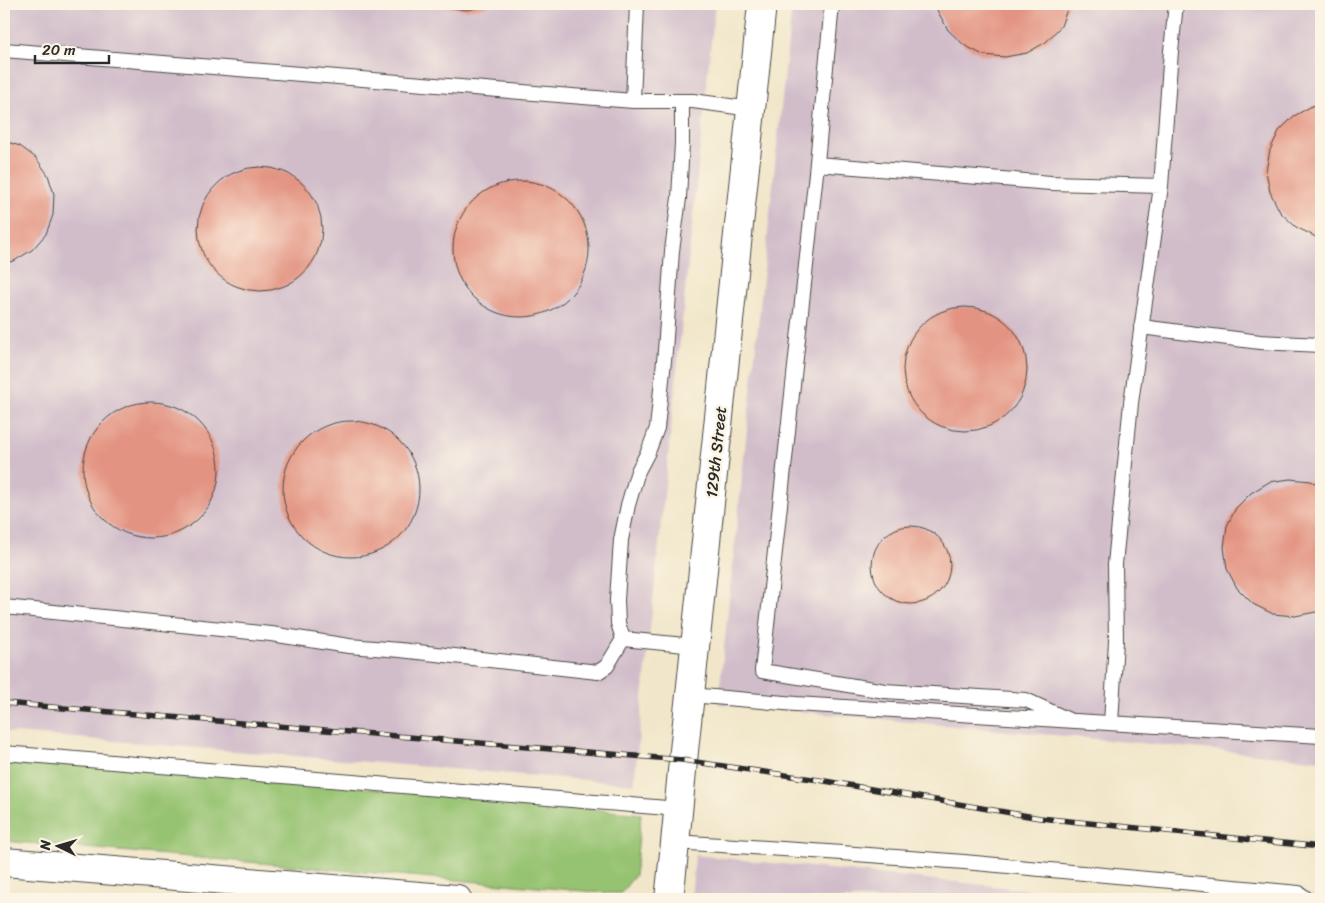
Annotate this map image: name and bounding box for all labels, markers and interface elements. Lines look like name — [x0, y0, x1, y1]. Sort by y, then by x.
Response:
scale bar — [35, 32, 109, 64]
text: 20 m — [42, 37, 76, 63]
street label: 129th Street — [697, 405, 735, 499]
north arrow — [32, 820, 82, 870]
text: N — [33, 839, 58, 852]

